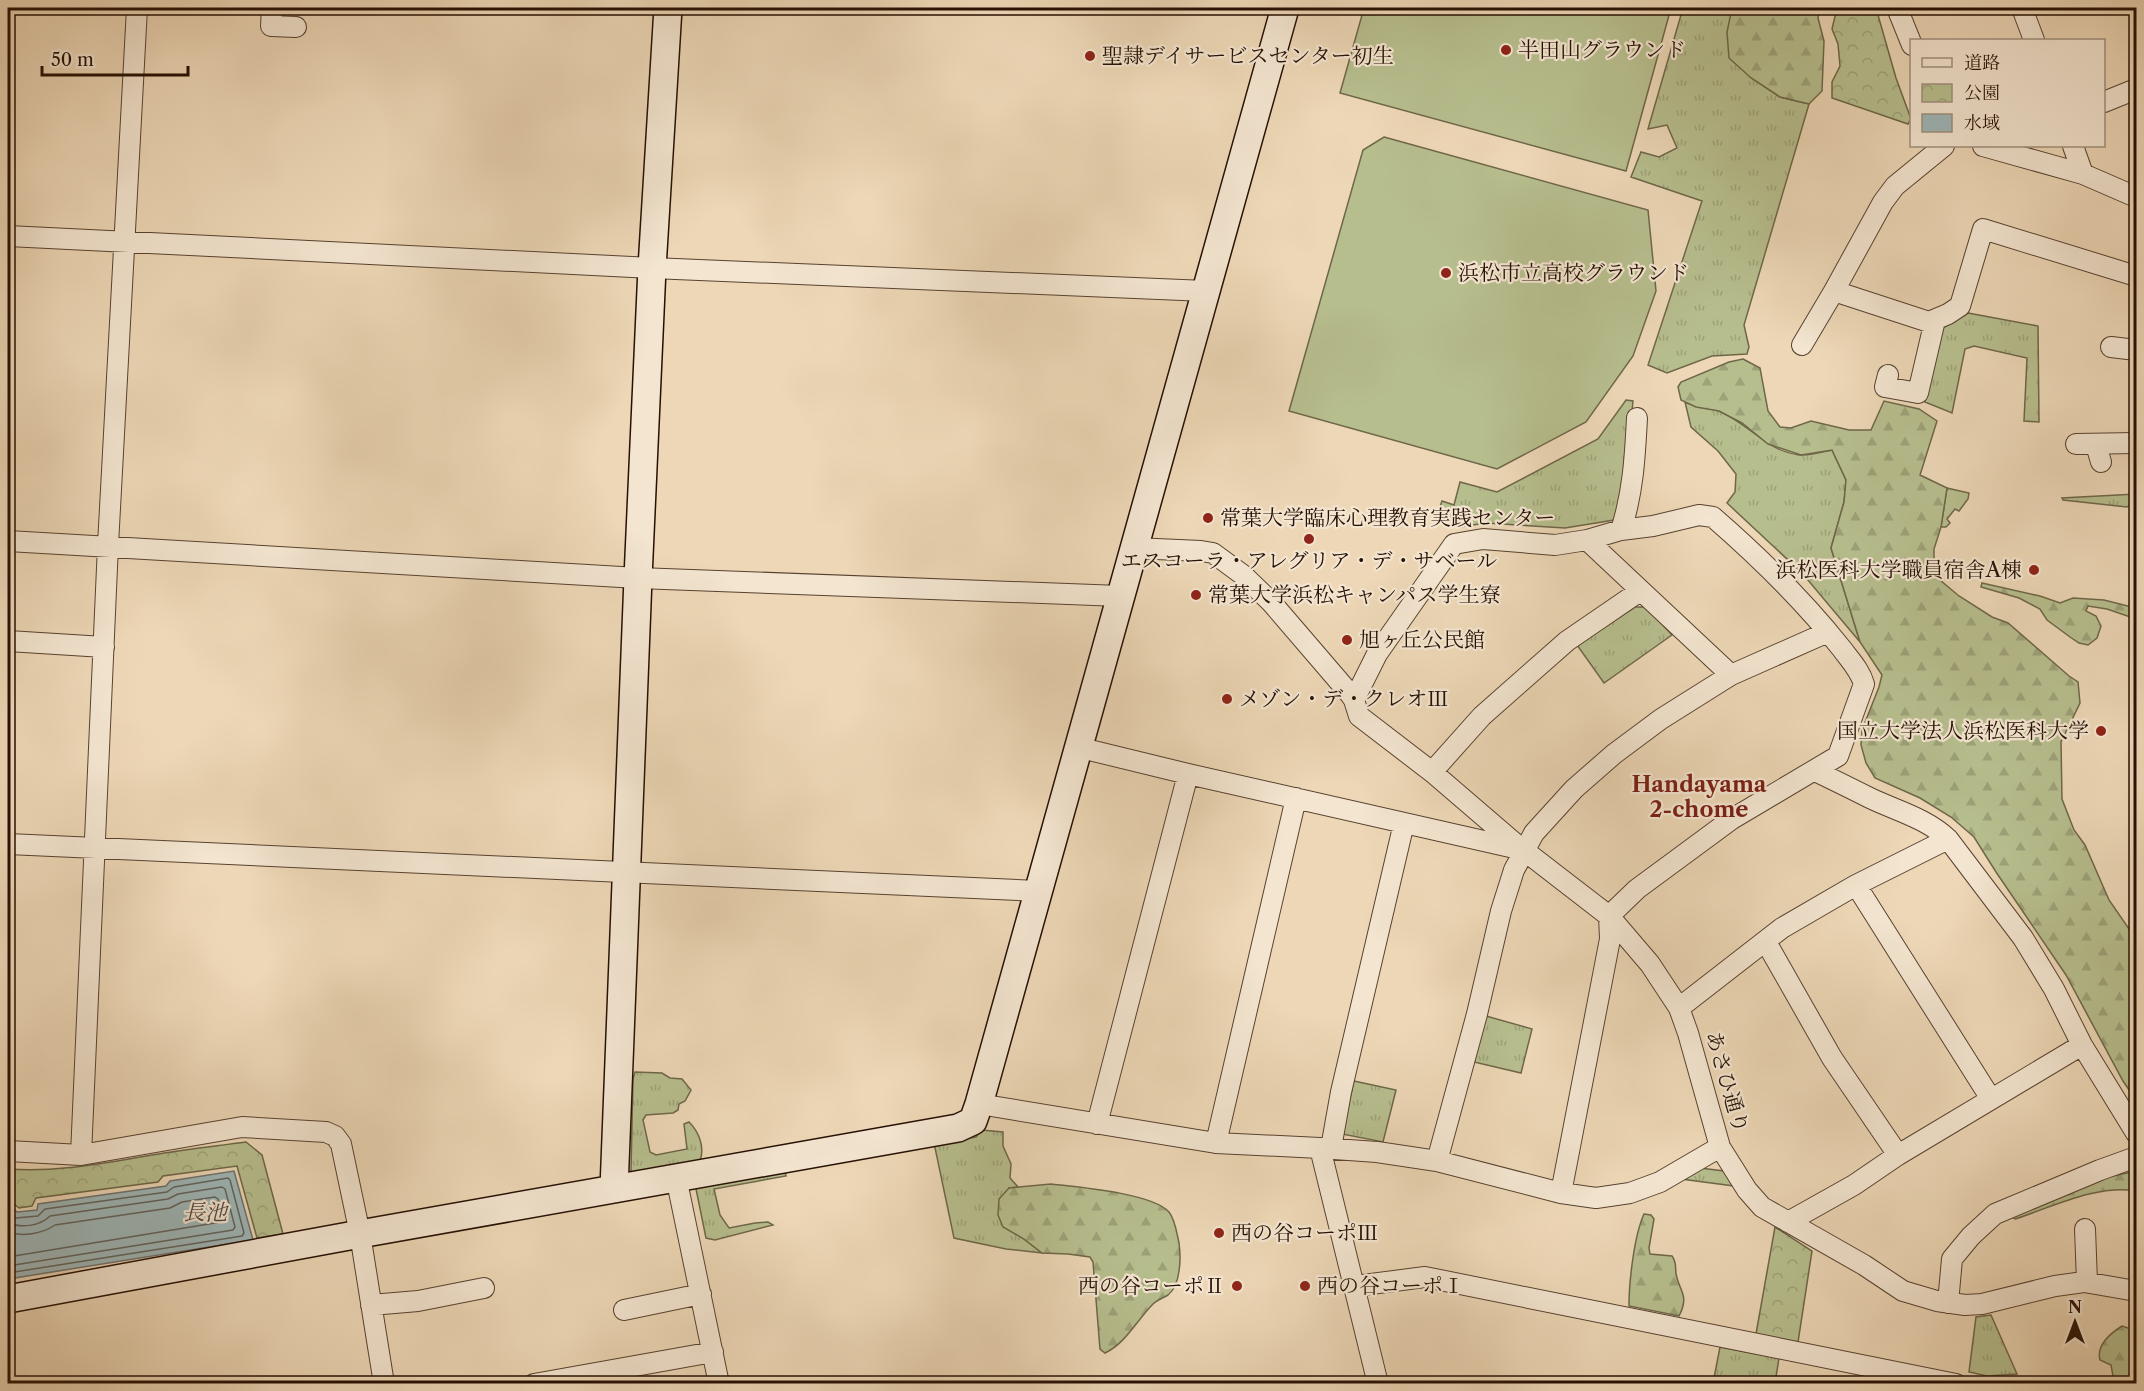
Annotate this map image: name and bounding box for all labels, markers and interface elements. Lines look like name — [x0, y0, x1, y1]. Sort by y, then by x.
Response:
place label: 半田山グラウンド — [1518, 37, 1686, 62]
scale bar — [42, 39, 188, 77]
legend — [1910, 39, 2105, 147]
place label: 聖隷デイサービスセンター初生 — [1102, 43, 1394, 68]
marker: 半田山グラウンド — [1499, 43, 1513, 57]
text: 50 m — [51, 49, 94, 71]
marker: 聖隷デイサービスセンター初生 — [1083, 49, 1097, 63]
text: 道路 — [1964, 52, 2000, 74]
text: 公園 — [1964, 82, 2000, 104]
text: 水域 — [1964, 112, 2000, 134]
place label: 浜松市立高校グラウンド — [1458, 260, 1689, 285]
marker: 浜松市立高校グラウンド — [1439, 266, 1453, 280]
place label: 常葉大学臨床心理教育実践センター — [1220, 505, 1555, 530]
marker: 常葉大学臨床心理教育実践センター — [1201, 511, 1215, 525]
marker: エスコーラ・アレグリア・デ・サベール — [1302, 532, 1316, 546]
place label: エスコーラ・アレグリア・デ・サベール — [1121, 548, 1497, 573]
place label: 浜松医科大学職員宿舎A棟 — [1775, 557, 2022, 582]
marker: 浜松医科大学職員宿舎A棟 — [2027, 563, 2041, 577]
place label: 常葉大学浜松キャンパス学生寮 — [1208, 582, 1501, 607]
marker: 常葉大学浜松キャンパス学生寮 — [1189, 588, 1203, 602]
place label: 旭ヶ丘公民館 — [1359, 627, 1485, 652]
marker: 旭ヶ丘公民館 — [1340, 633, 1354, 647]
place label: メゾン・デ・クレオⅢ — [1239, 686, 1448, 711]
marker: メゾン・デ・クレオⅢ — [1220, 692, 1234, 706]
place label: 国立大学法人浜松医科大学 — [1837, 718, 2089, 743]
marker: 国立大学法人浜松医科大学 — [2094, 724, 2108, 738]
district label: Handayama 2-chome — [1631, 771, 1767, 823]
street label: あさひ通り — [1701, 1028, 1754, 1136]
water label: 長池 — [183, 1199, 230, 1226]
place label: 西の谷コーポⅢ — [1231, 1220, 1378, 1245]
marker: 西の谷コーポⅢ — [1212, 1226, 1226, 1240]
place label: 西の谷コーポⅡ — [1078, 1273, 1225, 1298]
place label: 西の谷コーポⅠ — [1317, 1273, 1464, 1298]
marker: 西の谷コーポⅡ — [1230, 1279, 1244, 1293]
marker: 西の谷コーポⅠ — [1298, 1279, 1312, 1293]
north arrow — [2045, 1292, 2105, 1352]
text: N — [2068, 1297, 2082, 1317]

